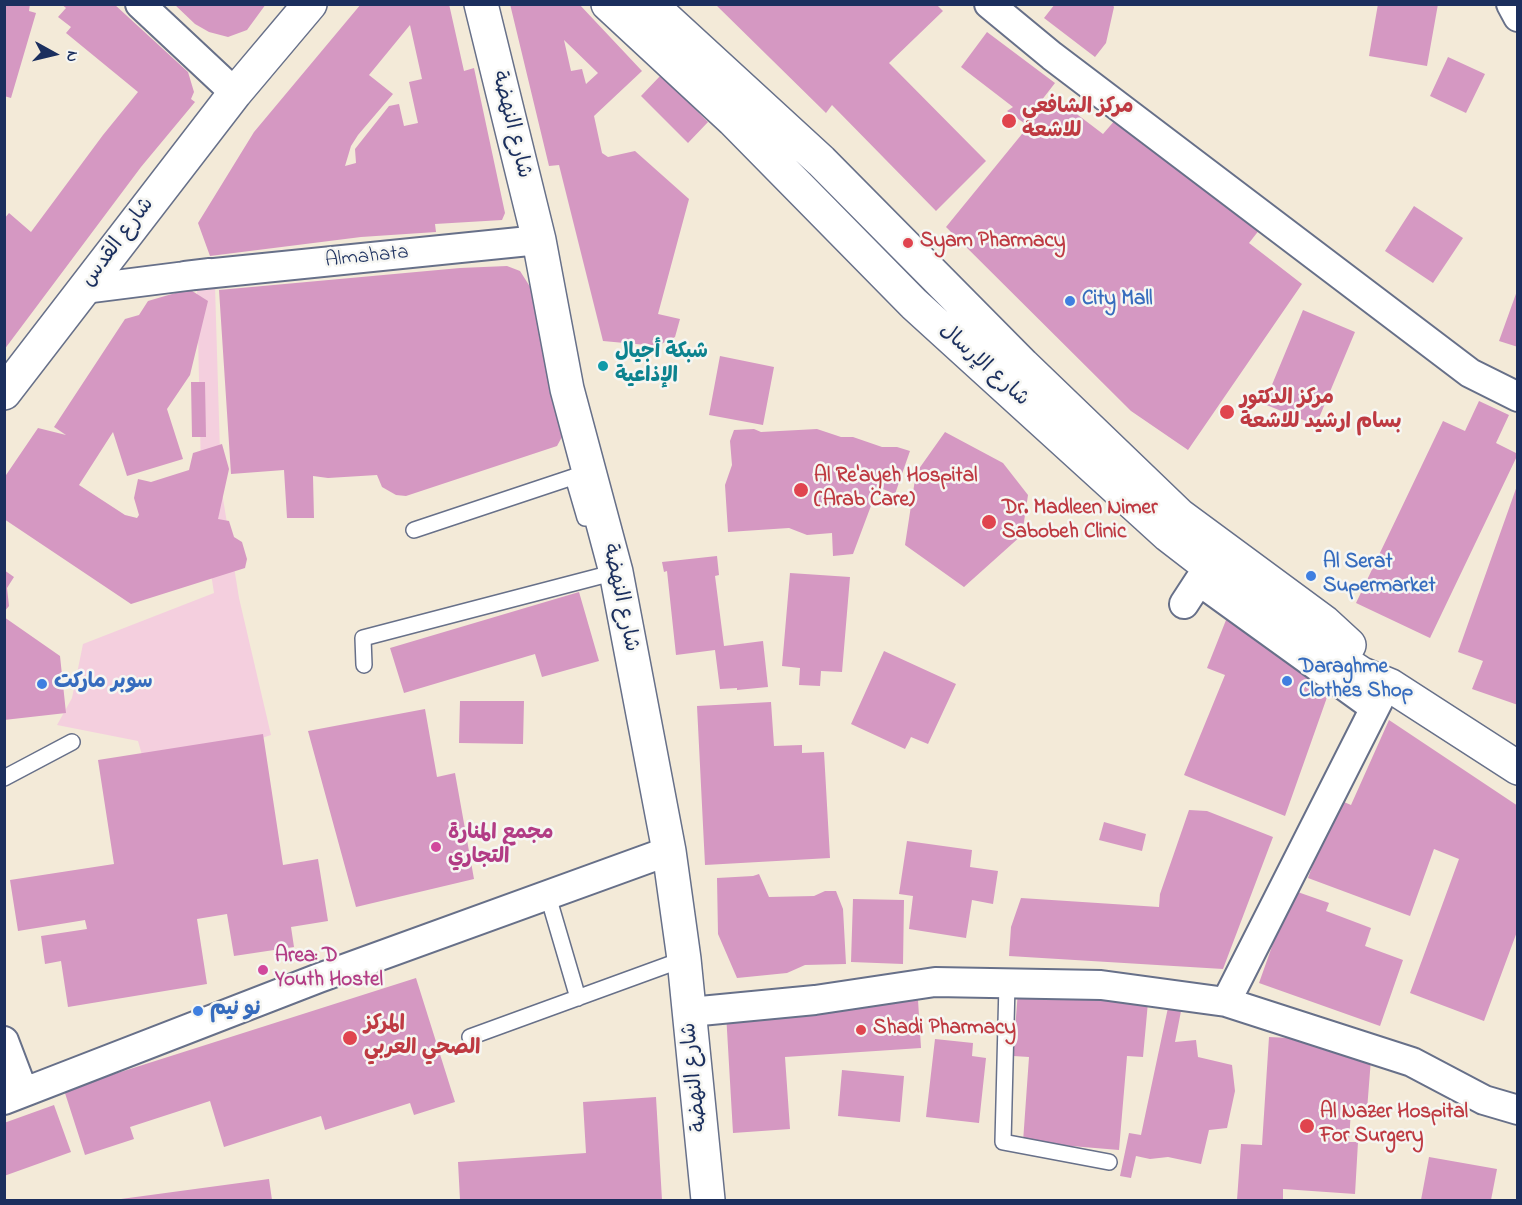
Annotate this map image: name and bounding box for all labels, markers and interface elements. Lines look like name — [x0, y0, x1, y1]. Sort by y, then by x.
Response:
north arrow — [24, 24, 84, 84]
text: N — [59, 49, 84, 64]
street label: شارع النهضة — [484, 69, 536, 181]
place label: مركز الشافعي للاشعه — [1022, 96, 1134, 146]
marker: مركز الشافعي للاشعه — [1000, 112, 1018, 130]
street label: شارع القدس — [77, 193, 161, 293]
place label: Syam Pharmacy — [920, 230, 1065, 256]
marker: Syam Pharmacy — [901, 236, 915, 250]
street label: Almahata — [324, 241, 410, 275]
place label: City Mall — [1082, 288, 1152, 314]
marker: City Mall — [1063, 294, 1077, 308]
street label: شارع الإرسال — [933, 319, 1033, 413]
place label: شبكة أجيال الإذاعية — [615, 341, 708, 391]
marker: شبكة أجيال الإذاعية — [596, 359, 610, 373]
place label: مركز الدكتور بسام ارشيد للاشعة — [1240, 387, 1402, 437]
marker: مركز الدكتور بسام ارشيد للاشعة — [1218, 403, 1236, 421]
place label: Al Re'ayeh Hospital (Arab Care) — [814, 465, 978, 515]
marker: Al Re'ayeh Hospital (Arab Care) — [792, 481, 810, 499]
place label: Dr. Madleen Nimer Sabobeh Clinic — [1002, 497, 1157, 547]
marker: Dr. Madleen Nimer Sabobeh Clinic — [980, 513, 998, 531]
street label: شارع النهضة — [595, 542, 643, 654]
place label: Al Serat Supermarket — [1323, 551, 1436, 601]
marker: Al Serat Supermarket — [1304, 569, 1318, 583]
place label: Daraghme Clothes Shop — [1299, 656, 1413, 706]
place label: سوبر ماركت — [54, 671, 153, 697]
marker: Daraghme Clothes Shop — [1280, 674, 1294, 688]
marker: سوبر ماركت — [35, 677, 49, 691]
place label: مجمع المنارة التجاري — [448, 822, 553, 872]
marker: مجمع المنارة التجاري — [429, 840, 443, 854]
place label: Area: D Youth Hostel — [275, 945, 383, 995]
marker: Area: D Youth Hostel — [256, 963, 270, 977]
place label: نو نيم — [210, 998, 261, 1024]
marker: نو نيم — [191, 1004, 205, 1018]
place label: المركز الصحي العربي — [364, 1013, 480, 1063]
place label: Shadi Pharmacy — [873, 1017, 1016, 1043]
street label: شارع النهضة — [678, 1021, 714, 1133]
marker: Shadi Pharmacy — [854, 1023, 868, 1037]
marker: المركز الصحي العربي — [341, 1029, 359, 1047]
place label: Al Nazer Hospital For Surgery — [1320, 1101, 1468, 1151]
marker: Al Nazer Hospital For Surgery — [1298, 1117, 1316, 1135]

